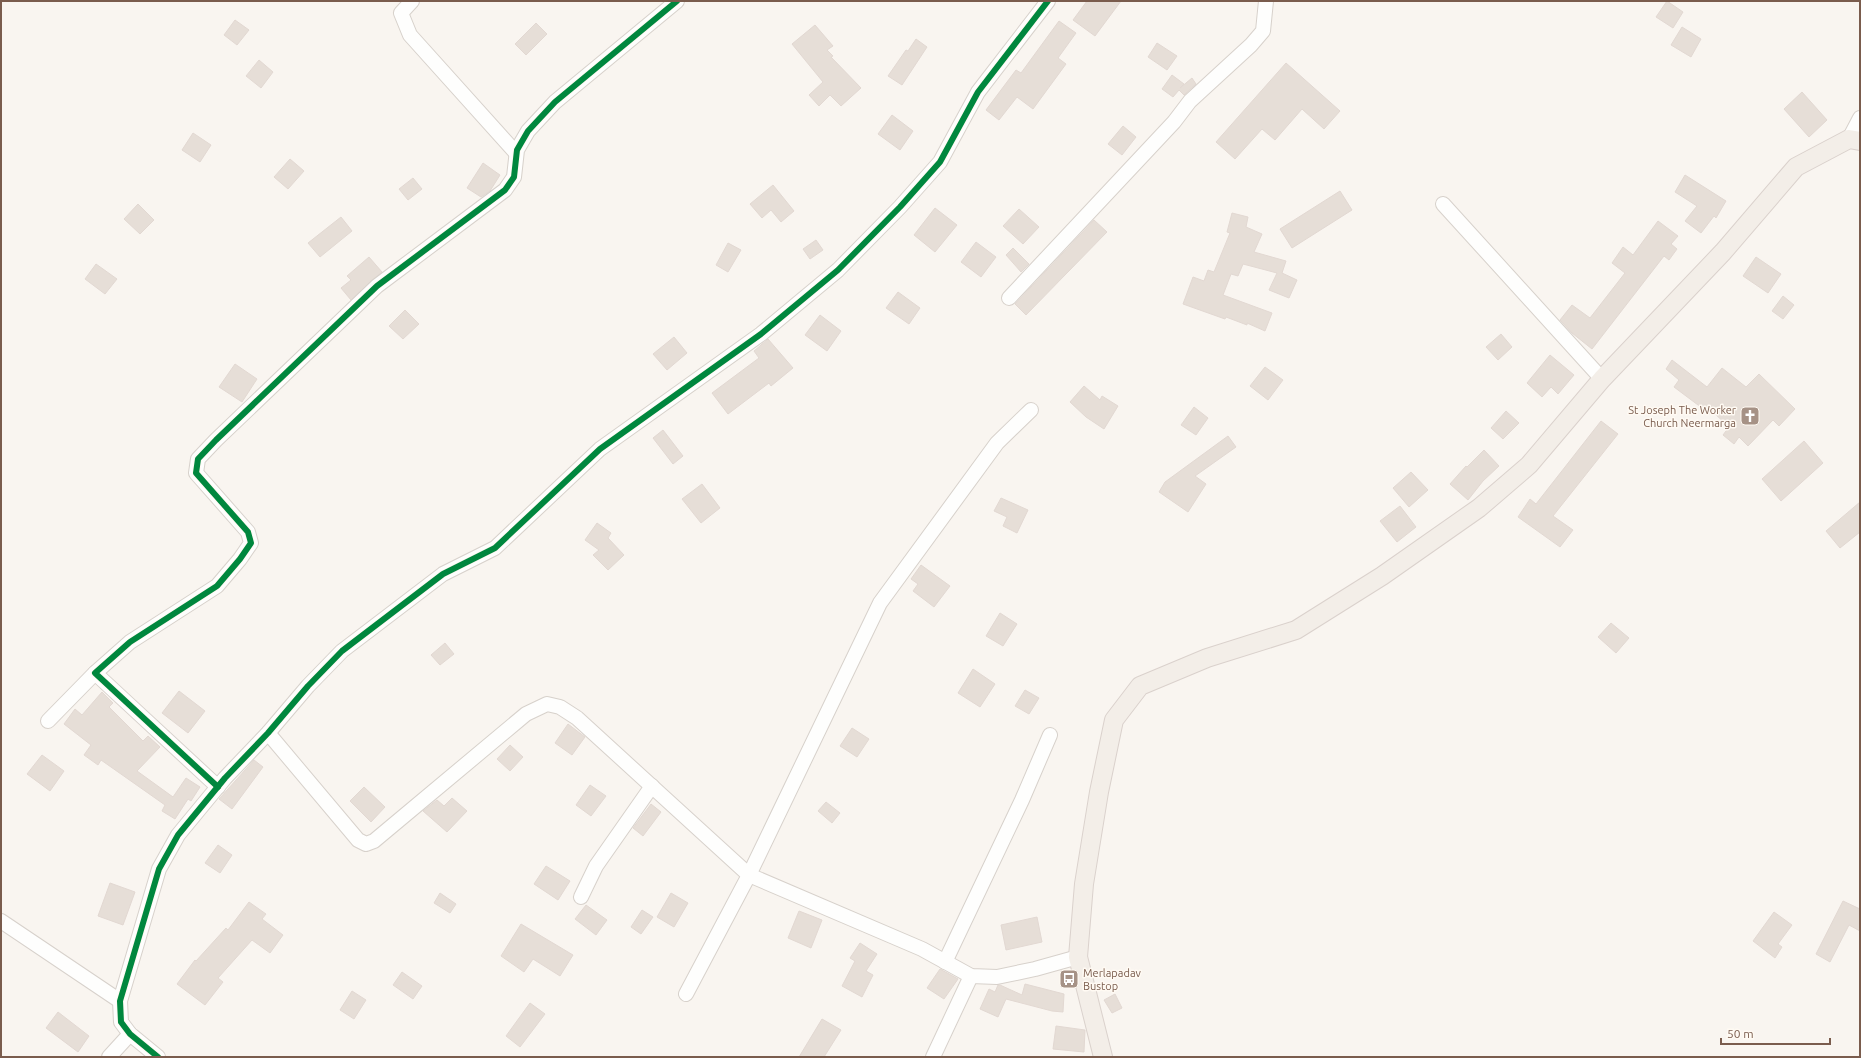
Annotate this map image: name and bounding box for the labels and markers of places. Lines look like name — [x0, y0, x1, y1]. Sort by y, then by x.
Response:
place label: St Joseph The Worker Church Neermarga — [1628, 404, 1737, 429]
church icon: St Joseph The Worker Church Neermarga — [1739, 405, 1761, 427]
place label: Merlapadav Bustop — [1083, 967, 1142, 992]
bus stop icon: Merlapadav Bustop — [1058, 968, 1080, 990]

